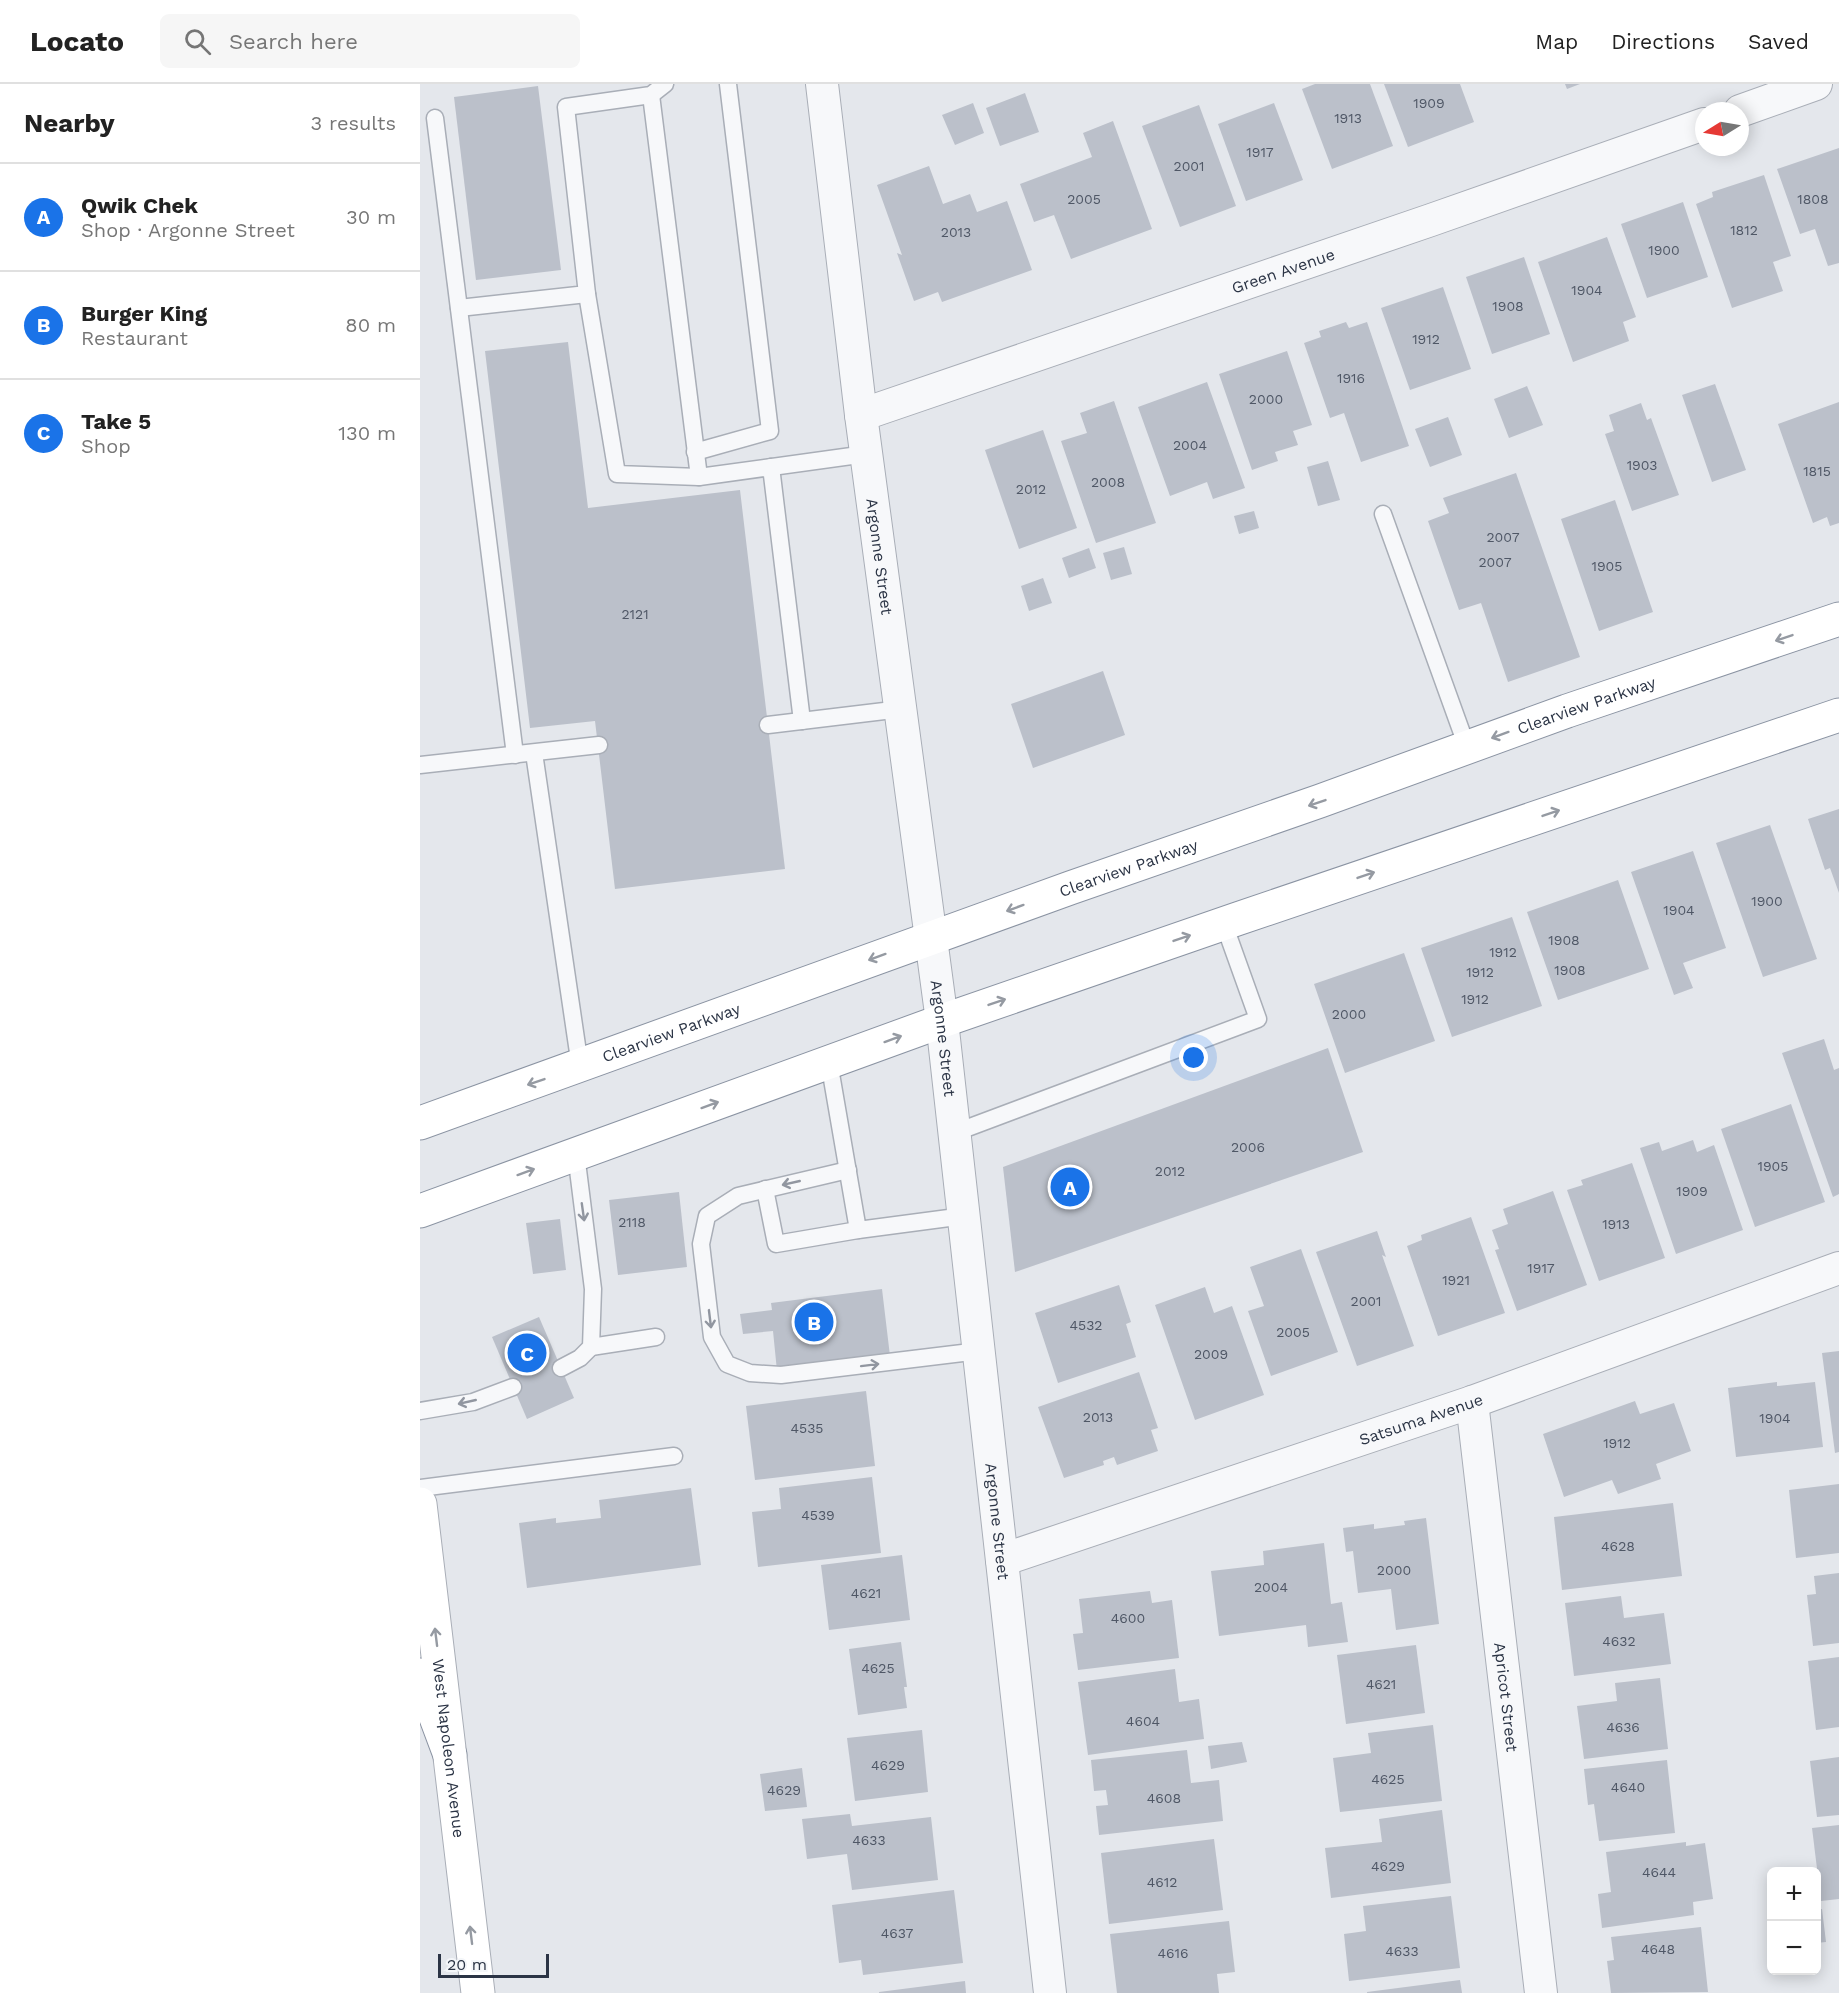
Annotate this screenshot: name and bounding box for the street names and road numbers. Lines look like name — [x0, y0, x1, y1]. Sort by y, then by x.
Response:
street label: Green Avenue — [1229, 245, 1337, 298]
street label: Argonne Street — [862, 497, 897, 616]
street label: Clearview Parkway — [1515, 672, 1659, 738]
street label: Clearview Parkway — [1057, 835, 1201, 901]
street label: Argonne Street — [927, 979, 959, 1098]
street label: Clearview Parkway — [600, 999, 744, 1066]
street label: Satsuma Avenue — [1357, 1390, 1486, 1449]
street label: Argonne Street — [981, 1462, 1013, 1581]
street label: Apricot Street — [1490, 1641, 1522, 1753]
street label: West Napoleon Avenue — [428, 1658, 469, 1839]

